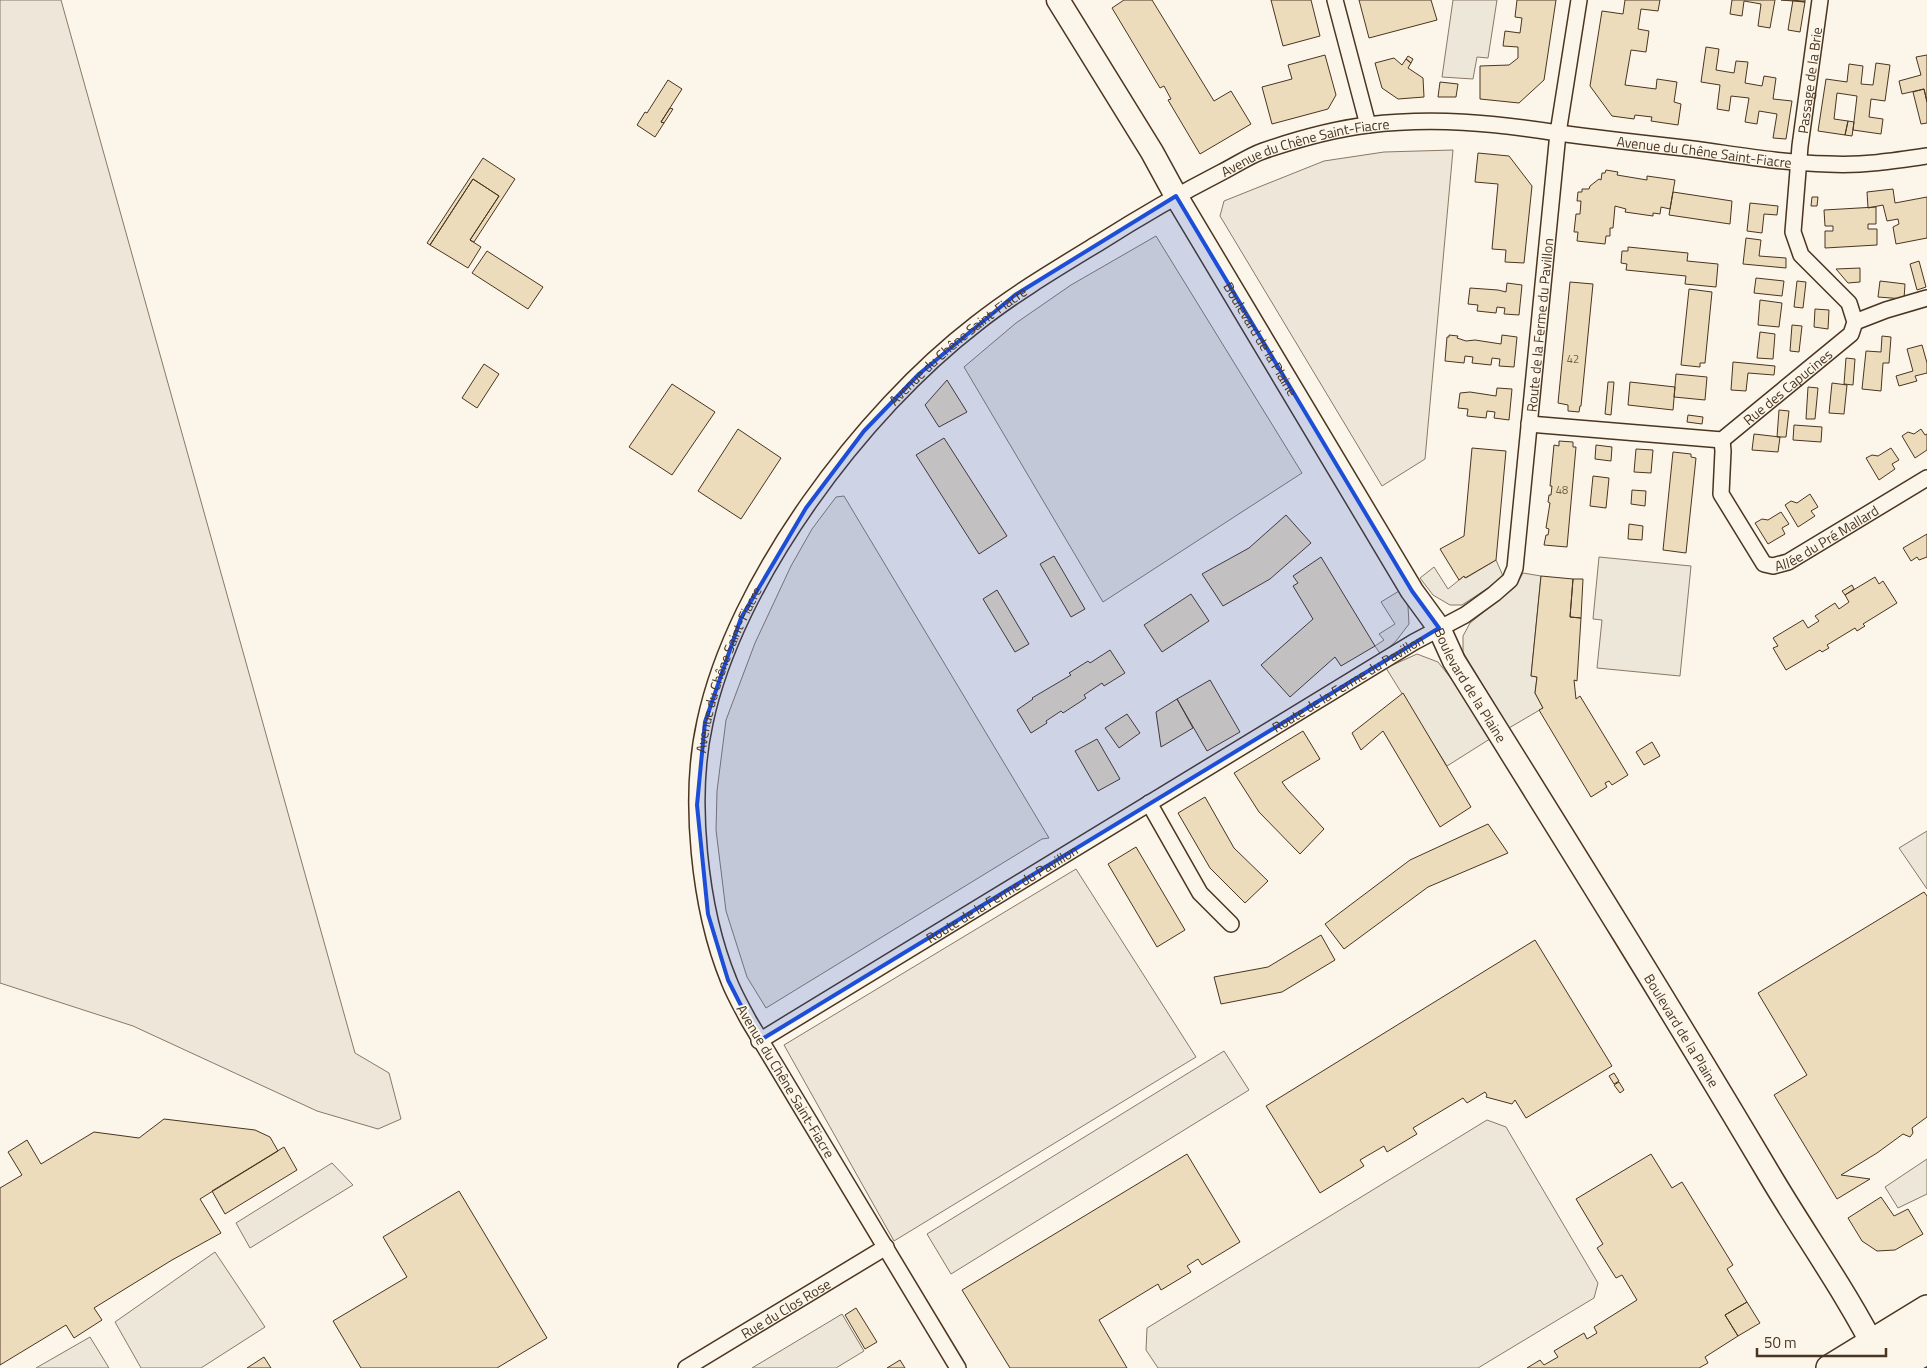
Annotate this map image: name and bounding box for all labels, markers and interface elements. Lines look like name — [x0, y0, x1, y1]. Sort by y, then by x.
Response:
street label: Passage de la Brie — [1791, 26, 1827, 135]
street label: Avenue du Chêne Saint-Fiacre — [1217, 112, 1390, 181]
street label: Avenue du Chêne Saint-Fiacre — [1616, 130, 1793, 172]
street label: Route de la Ferme du Pavillon — [1520, 237, 1558, 413]
street label: Boulevard de la Plaine — [1219, 278, 1303, 400]
street label: Avenue du Chêne Saint-Fiacre — [883, 280, 1031, 410]
street label: Rue des Capucines — [1738, 343, 1836, 430]
house number: 42 — [1567, 351, 1579, 367]
house number: 48 — [1556, 482, 1568, 498]
street label: Allée du Pré Mallard — [1772, 499, 1882, 576]
street label: Avenue du Chêne Saint-Fiacre — [689, 582, 766, 754]
street label: Boulevard de la Plaine — [1430, 624, 1512, 746]
street label: Route de la Ferme du Pavillon — [1267, 628, 1427, 737]
street label: Route de la Ferme du Pavillon — [921, 839, 1082, 948]
street label: Boulevard de la Plaine — [1640, 969, 1725, 1091]
street label: Avenue du Chêne Saint-Fiacre — [732, 1000, 840, 1162]
street label: Rue du Clos Rose — [736, 1273, 834, 1343]
scale bar — [1757, 1326, 1886, 1358]
text: 50 m — [1764, 1331, 1797, 1354]

